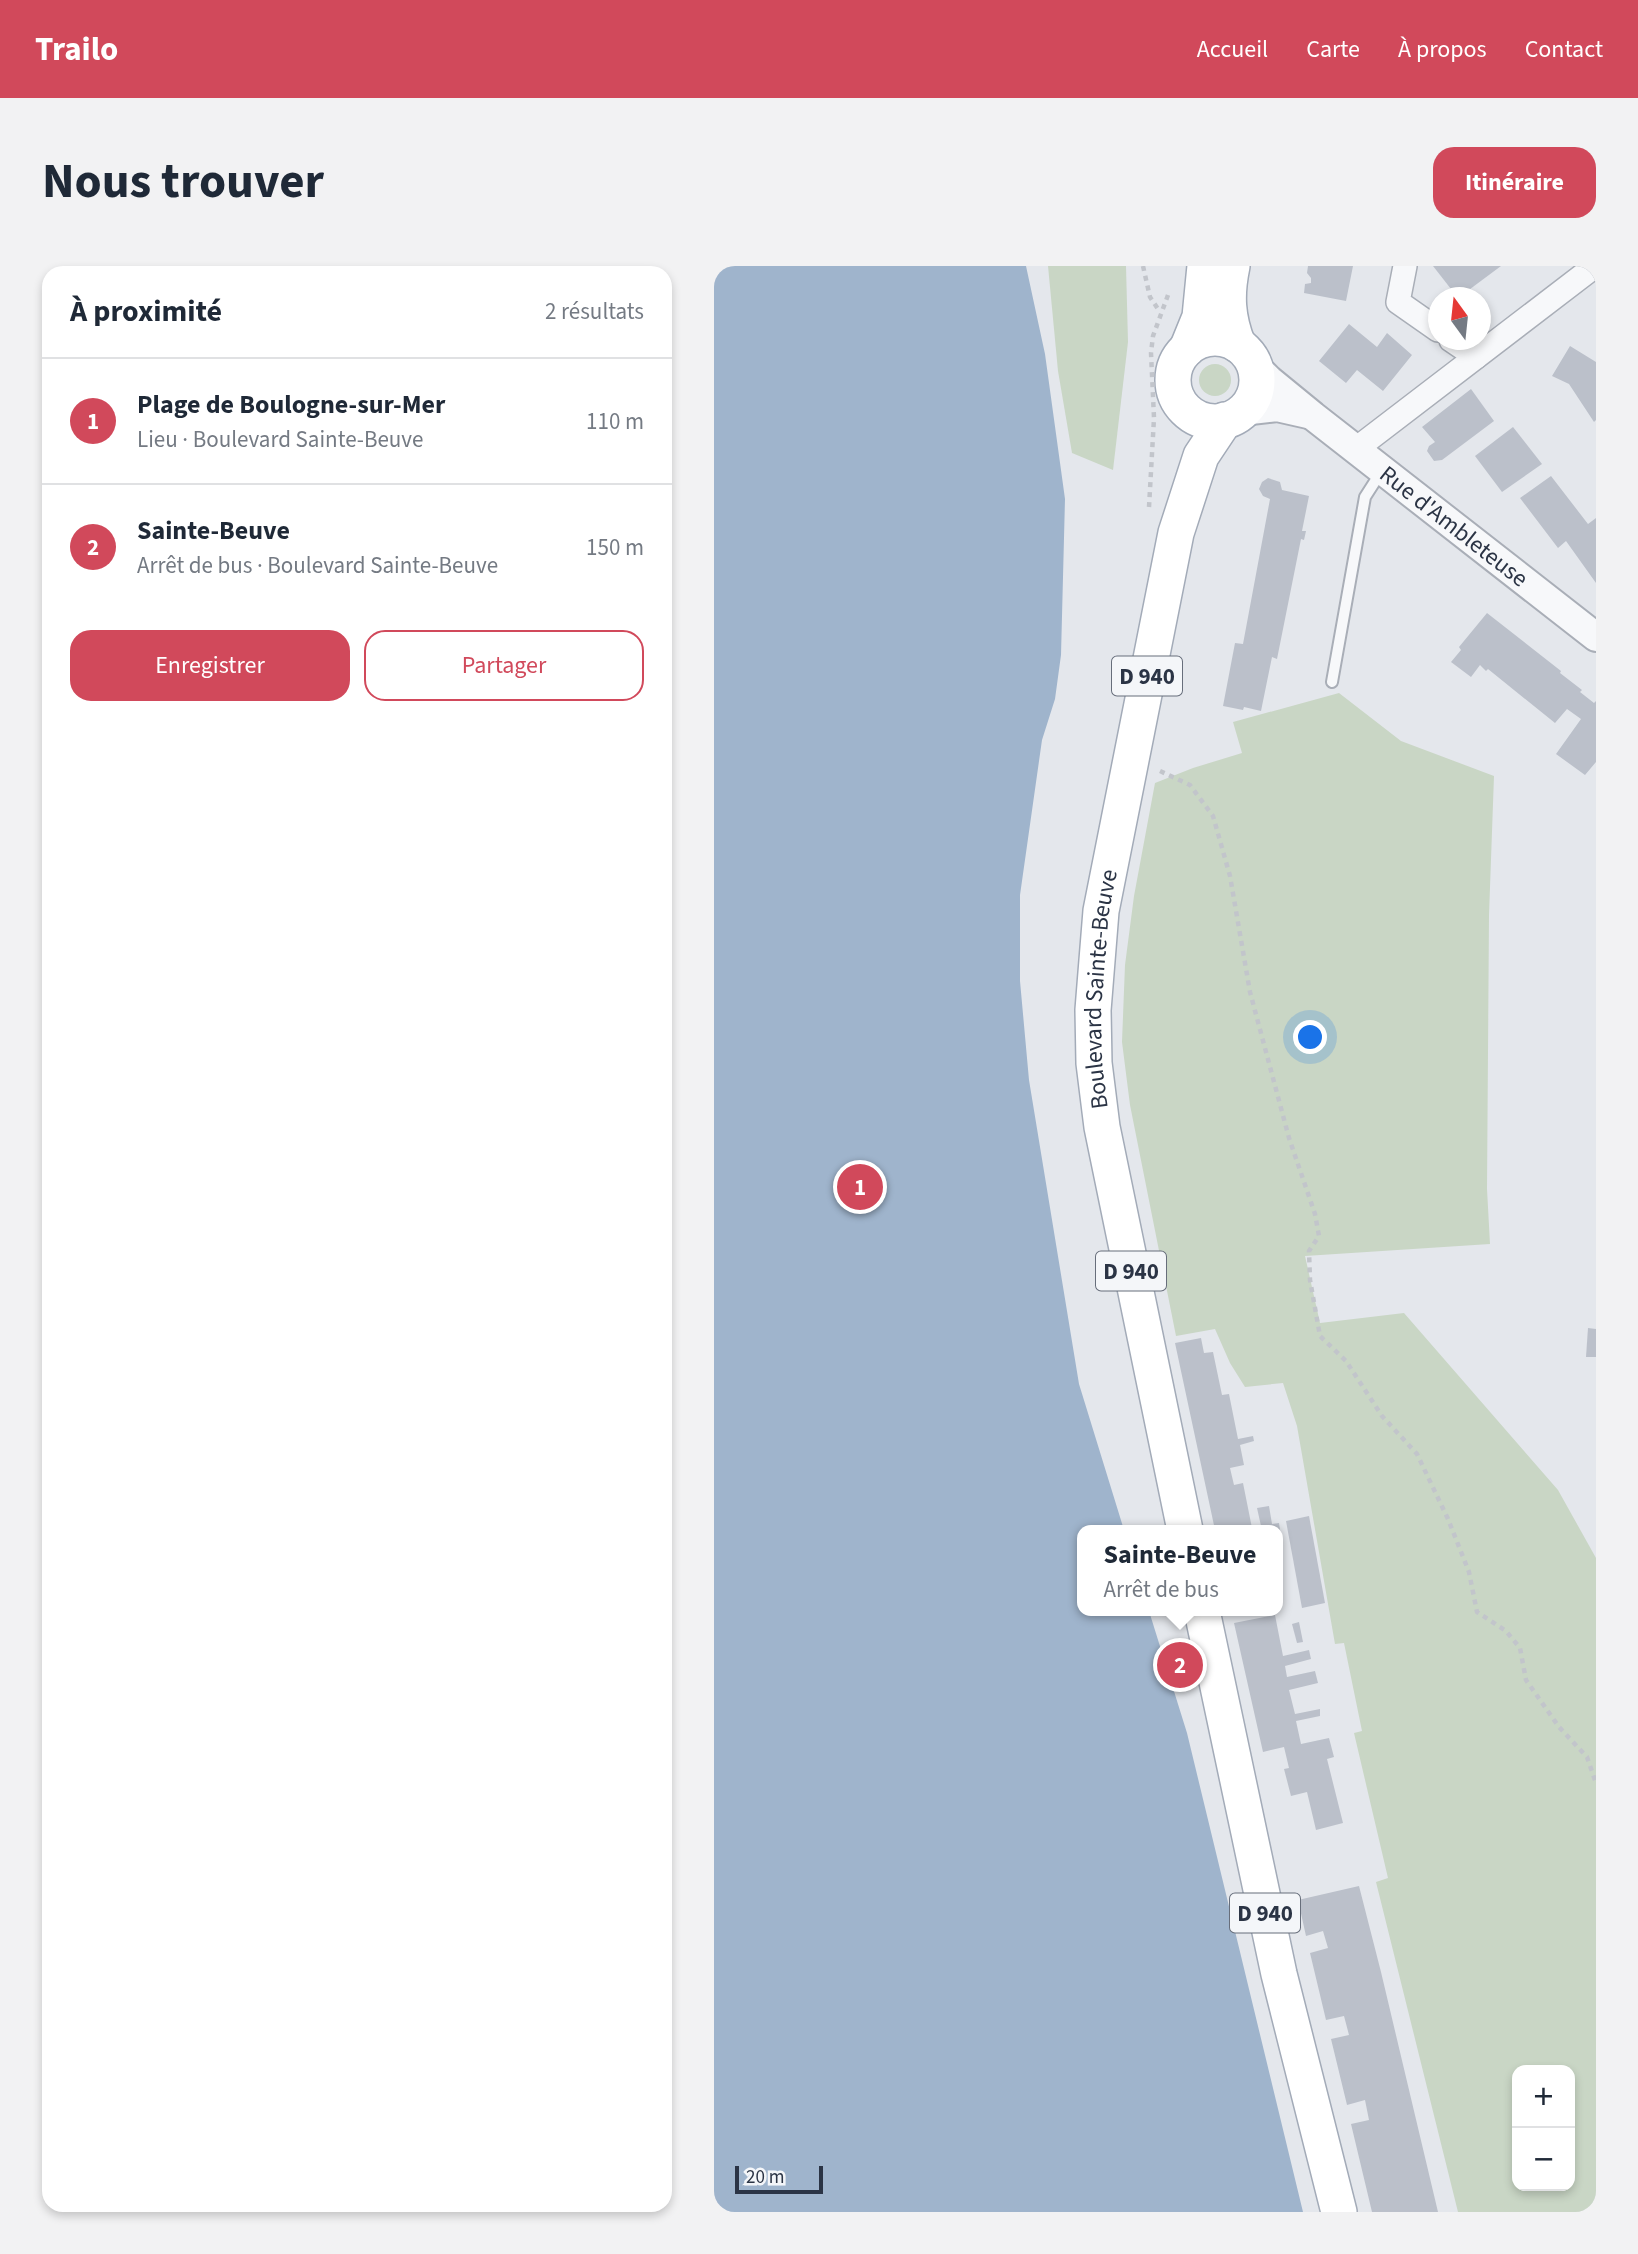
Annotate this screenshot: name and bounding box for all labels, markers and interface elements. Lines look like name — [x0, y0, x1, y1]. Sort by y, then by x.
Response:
text: Trailo — [35, 26, 118, 73]
text: Accueil — [1197, 32, 1268, 67]
text: Carte — [1306, 32, 1360, 67]
text: À propos — [1398, 32, 1487, 67]
text: Contact — [1525, 32, 1603, 67]
text: Nous trouver — [42, 147, 324, 217]
button: Itinéraire — [1433, 147, 1596, 218]
north arrow — [1428, 287, 1491, 350]
text: À proximité — [70, 290, 222, 333]
text: 2 résultats — [545, 295, 644, 328]
text: Plage de Boulogne-sur-Mer — [137, 386, 445, 423]
text: 1 — [87, 405, 99, 438]
text: 110 m — [586, 405, 644, 438]
text: Lieu · Boulevard Sainte-Beuve — [137, 423, 423, 456]
street label: Rue d'Ambleteuse — [1372, 457, 1536, 596]
text: Sainte-Beuve — [137, 512, 290, 549]
text: 2 — [87, 531, 99, 564]
text: 150 m — [586, 531, 644, 564]
text: Arrêt de bus · Boulevard Sainte-Beuve — [137, 549, 498, 582]
button: Enregistrer — [70, 630, 350, 701]
button: Partager — [364, 630, 644, 701]
road number: D 940 — [1112, 656, 1182, 696]
street label: Boulevard Sainte-Beuve — [1076, 866, 1127, 1111]
your location — [1293, 1020, 1327, 1054]
pin: 1 — [837, 1161, 883, 1213]
road number: D 940 — [1096, 1252, 1166, 1290]
popup — [1077, 1525, 1283, 1616]
text: Sainte-Beuve — [1104, 1536, 1256, 1573]
text: Arrêt de bus — [1104, 1573, 1219, 1606]
pin: 2 — [1157, 1639, 1203, 1691]
road number: D 940 — [1230, 1894, 1300, 1932]
map controls — [1512, 2065, 1575, 2191]
button: + — [1512, 2065, 1575, 2128]
button: − — [1512, 2128, 1575, 2191]
scale bar — [735, 2163, 822, 2195]
text: 20 m — [746, 2164, 784, 2191]

